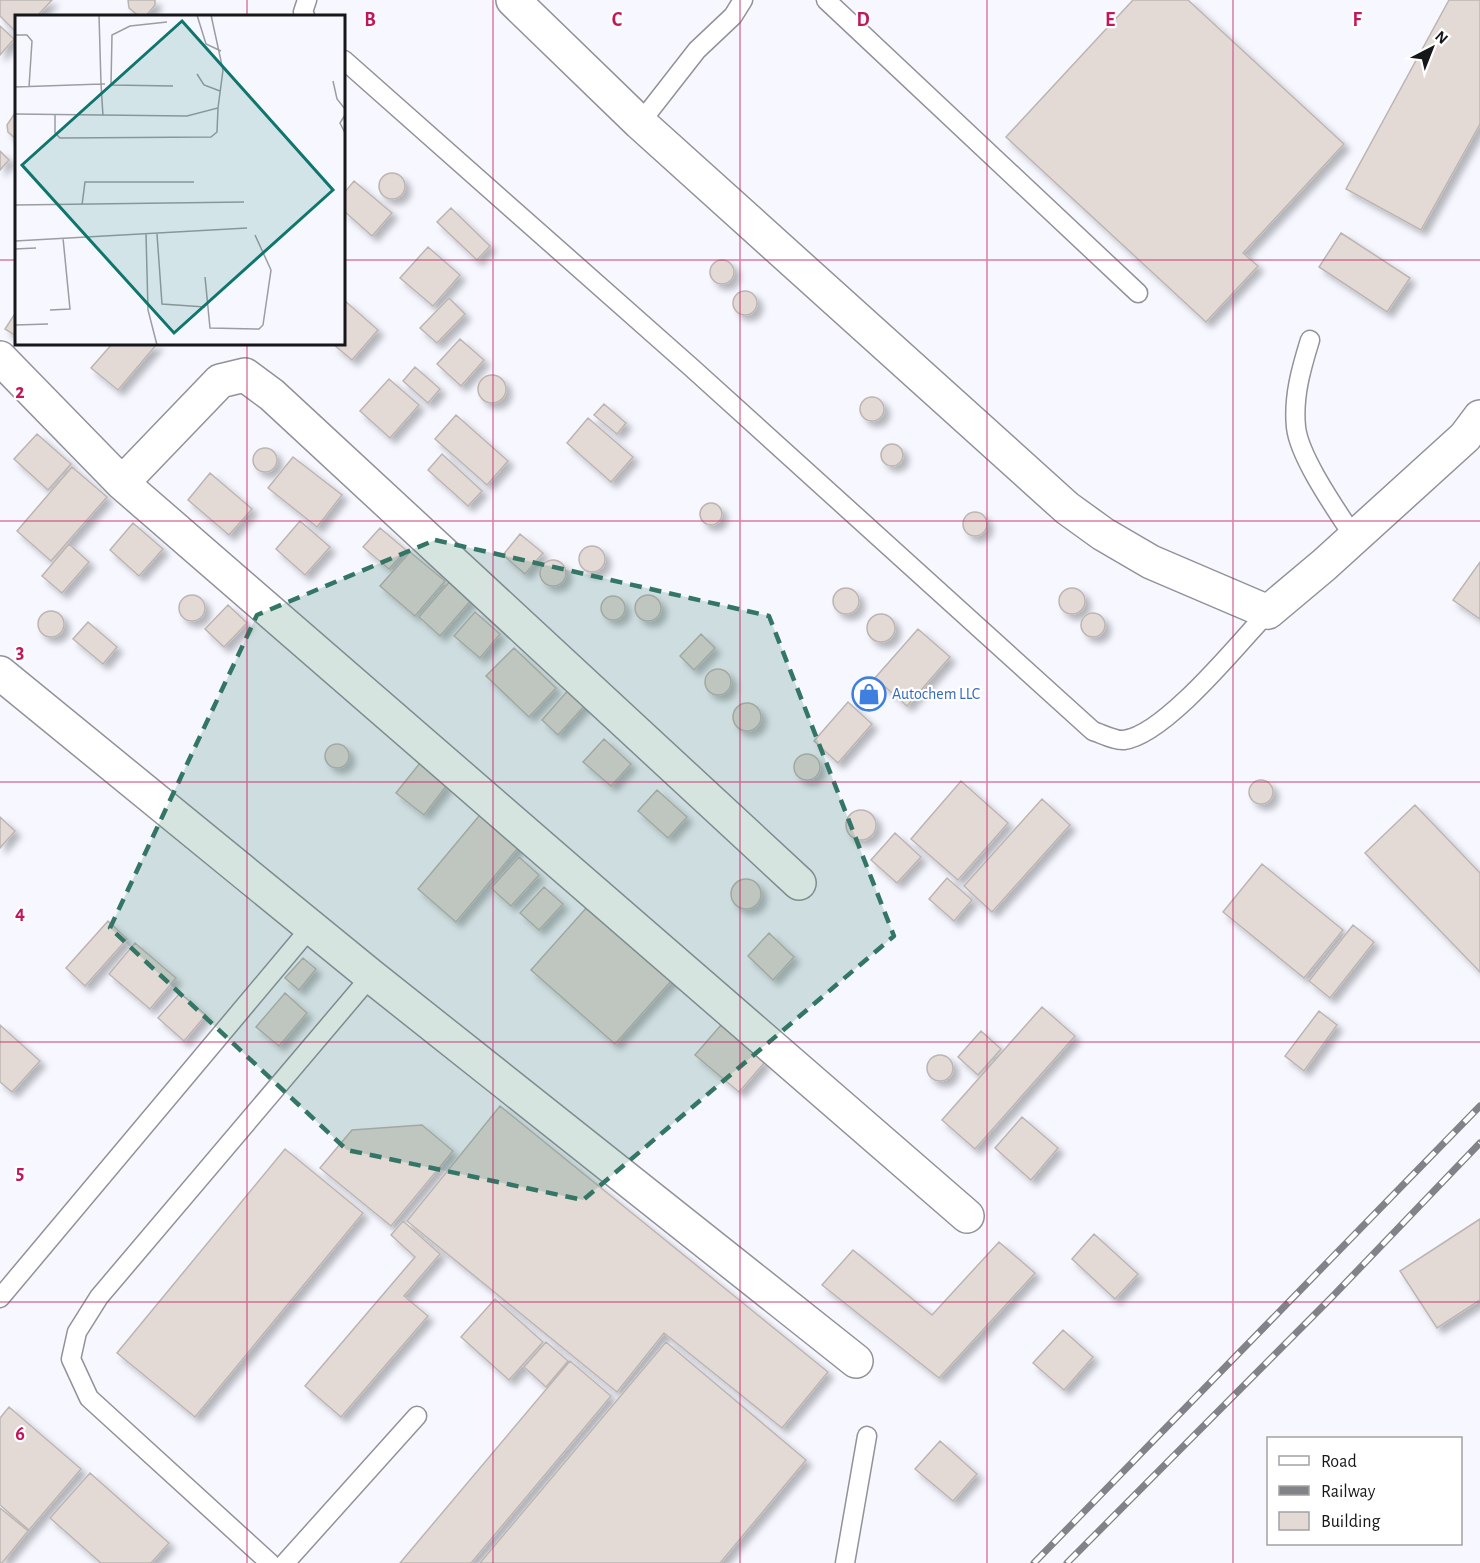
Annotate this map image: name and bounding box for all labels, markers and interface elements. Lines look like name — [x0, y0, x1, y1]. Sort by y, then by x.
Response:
text: B — [364, 10, 376, 30]
text: C — [612, 10, 623, 30]
text: D — [856, 10, 870, 30]
text: E — [1105, 10, 1115, 30]
text: F — [1352, 10, 1362, 30]
inset map — [15, 15, 345, 345]
north arrow — [1402, 18, 1462, 78]
text: N — [1432, 28, 1451, 47]
text: 2 — [15, 382, 25, 402]
text: 3 — [16, 642, 24, 662]
shop icon: Autochem LLC — [851, 676, 887, 712]
place label: Autochem LLC — [892, 686, 980, 702]
text: 4 — [15, 903, 25, 923]
text: 5 — [16, 1163, 24, 1183]
text: 6 — [15, 1424, 25, 1444]
legend — [1267, 1437, 1462, 1545]
text: Road — [1321, 1453, 1357, 1471]
text: Railway — [1321, 1483, 1376, 1501]
text: Building — [1321, 1513, 1381, 1531]

